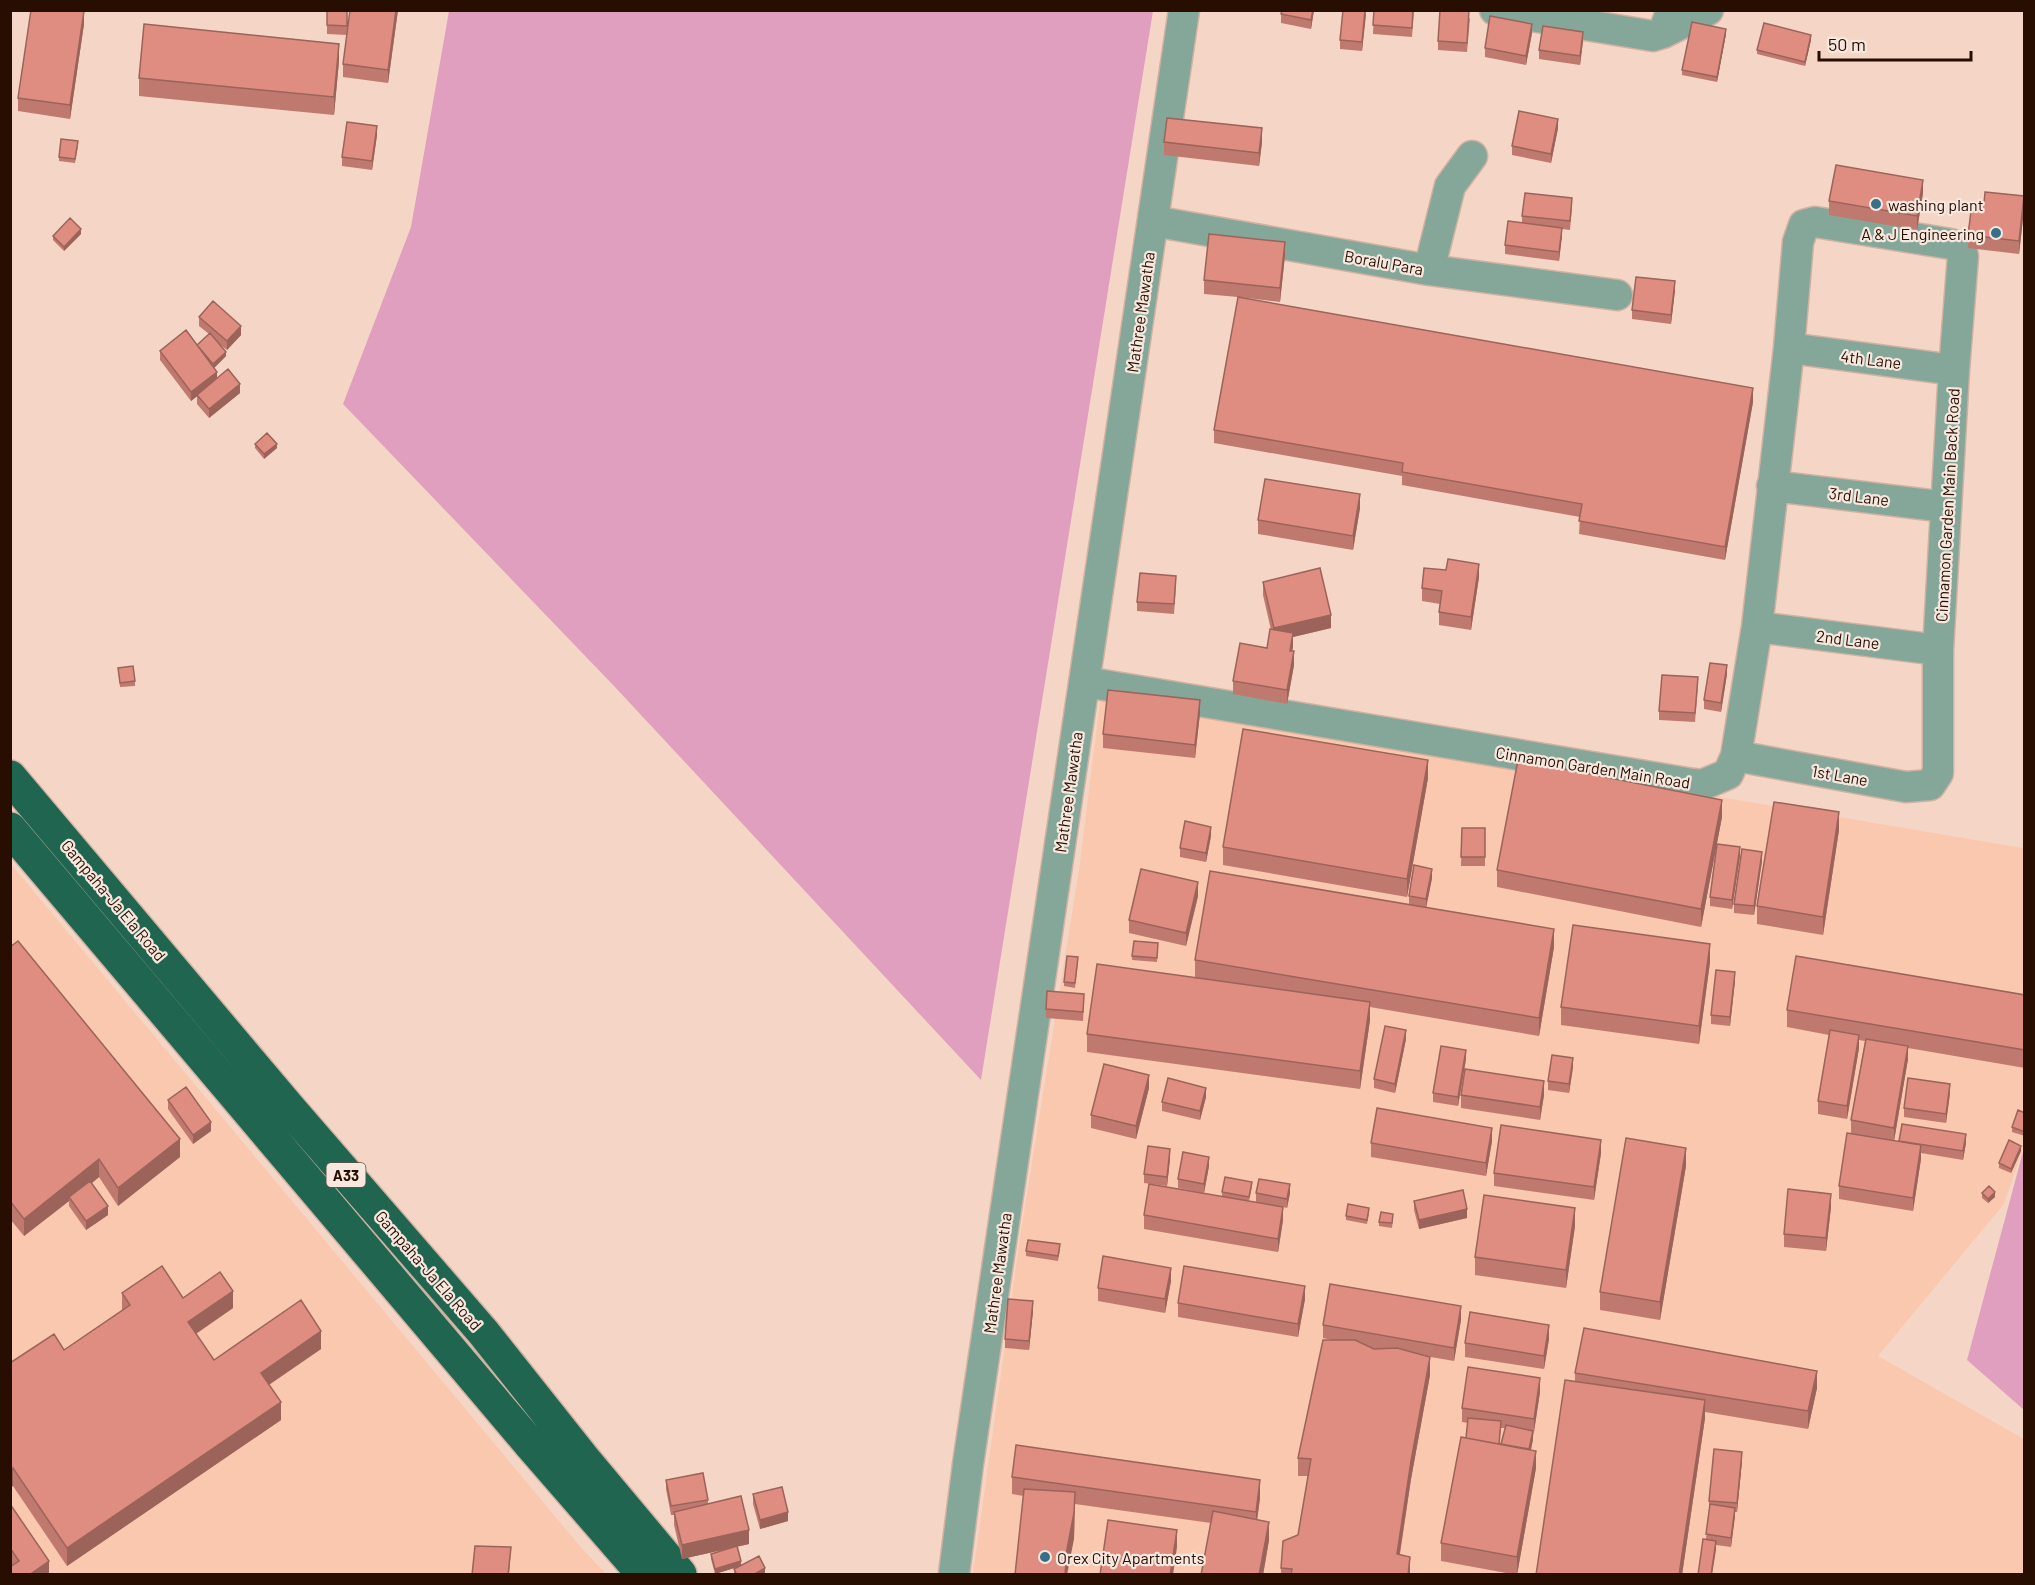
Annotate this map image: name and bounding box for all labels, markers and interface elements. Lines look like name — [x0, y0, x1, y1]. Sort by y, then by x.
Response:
scale bar — [1819, 24, 1970, 62]
text: 50 m — [1828, 33, 1866, 55]
place label: washing plant — [1888, 195, 1983, 214]
marker: washing plant — [1869, 197, 1883, 211]
place label: A & J Engineering — [1861, 224, 1984, 243]
marker: A & J Engineering — [1989, 226, 2003, 240]
street label: Boralu Para — [1343, 246, 1425, 278]
street label: Mathree Mawatha — [1122, 250, 1158, 374]
street label: 4th Lane — [1840, 346, 1902, 372]
street label: Cinnamon Garden Main Back Road — [1931, 388, 1963, 622]
street label: 3rd Lane — [1828, 483, 1890, 509]
street label: 2nd Lane — [1815, 626, 1881, 652]
street label: Mathree Mawatha — [1050, 730, 1086, 854]
street label: Cinnamon Garden Main Road — [1494, 742, 1692, 792]
street label: 1st Lane — [1810, 761, 1870, 789]
street label: Gampaha-Ja Ela Road — [58, 836, 170, 964]
road number: A33 — [326, 1163, 366, 1187]
street label: Gampaha-Ja Ela Road — [372, 1206, 486, 1334]
street label: Mathree Mawatha — [979, 1211, 1015, 1335]
place label: Orex City Apartments — [1057, 1548, 1204, 1567]
marker: Orex City Apartments — [1038, 1550, 1052, 1564]

